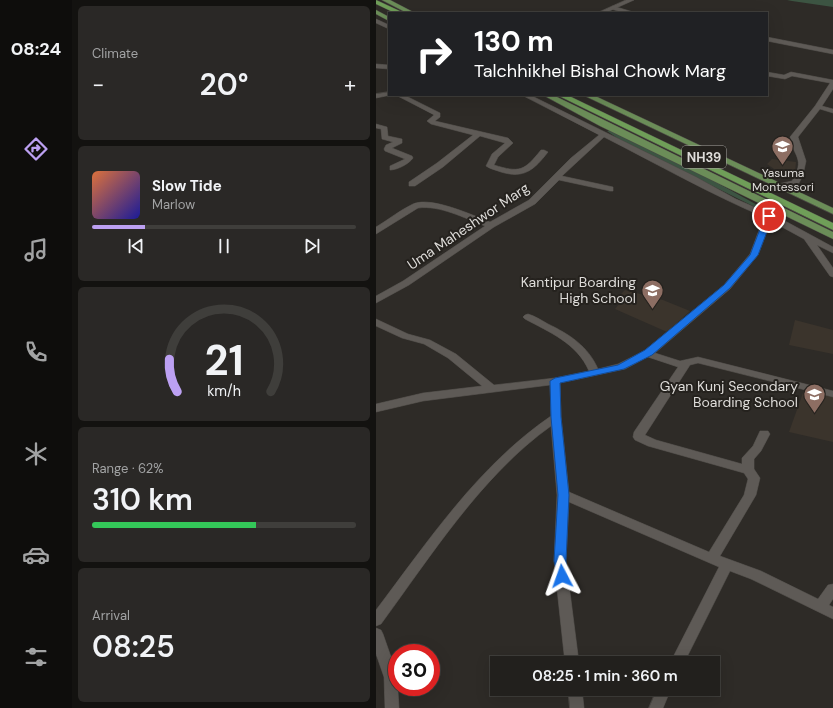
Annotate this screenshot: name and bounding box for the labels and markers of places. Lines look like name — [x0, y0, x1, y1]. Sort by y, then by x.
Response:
school or university icon: Yasuma Montessori — [770, 133, 796, 166]
place label: Yasuma Montessori — [752, 165, 814, 195]
pin — [752, 199, 786, 233]
place label: Kantipur Boarding High School — [521, 273, 636, 307]
school or university icon: Kantipur Boarding High School — [639, 277, 665, 310]
place label: Gyan Kunj Secondary Boarding School — [660, 377, 798, 411]
school or university icon: Gyan Kunj Secondary Boarding School — [801, 381, 827, 414]

